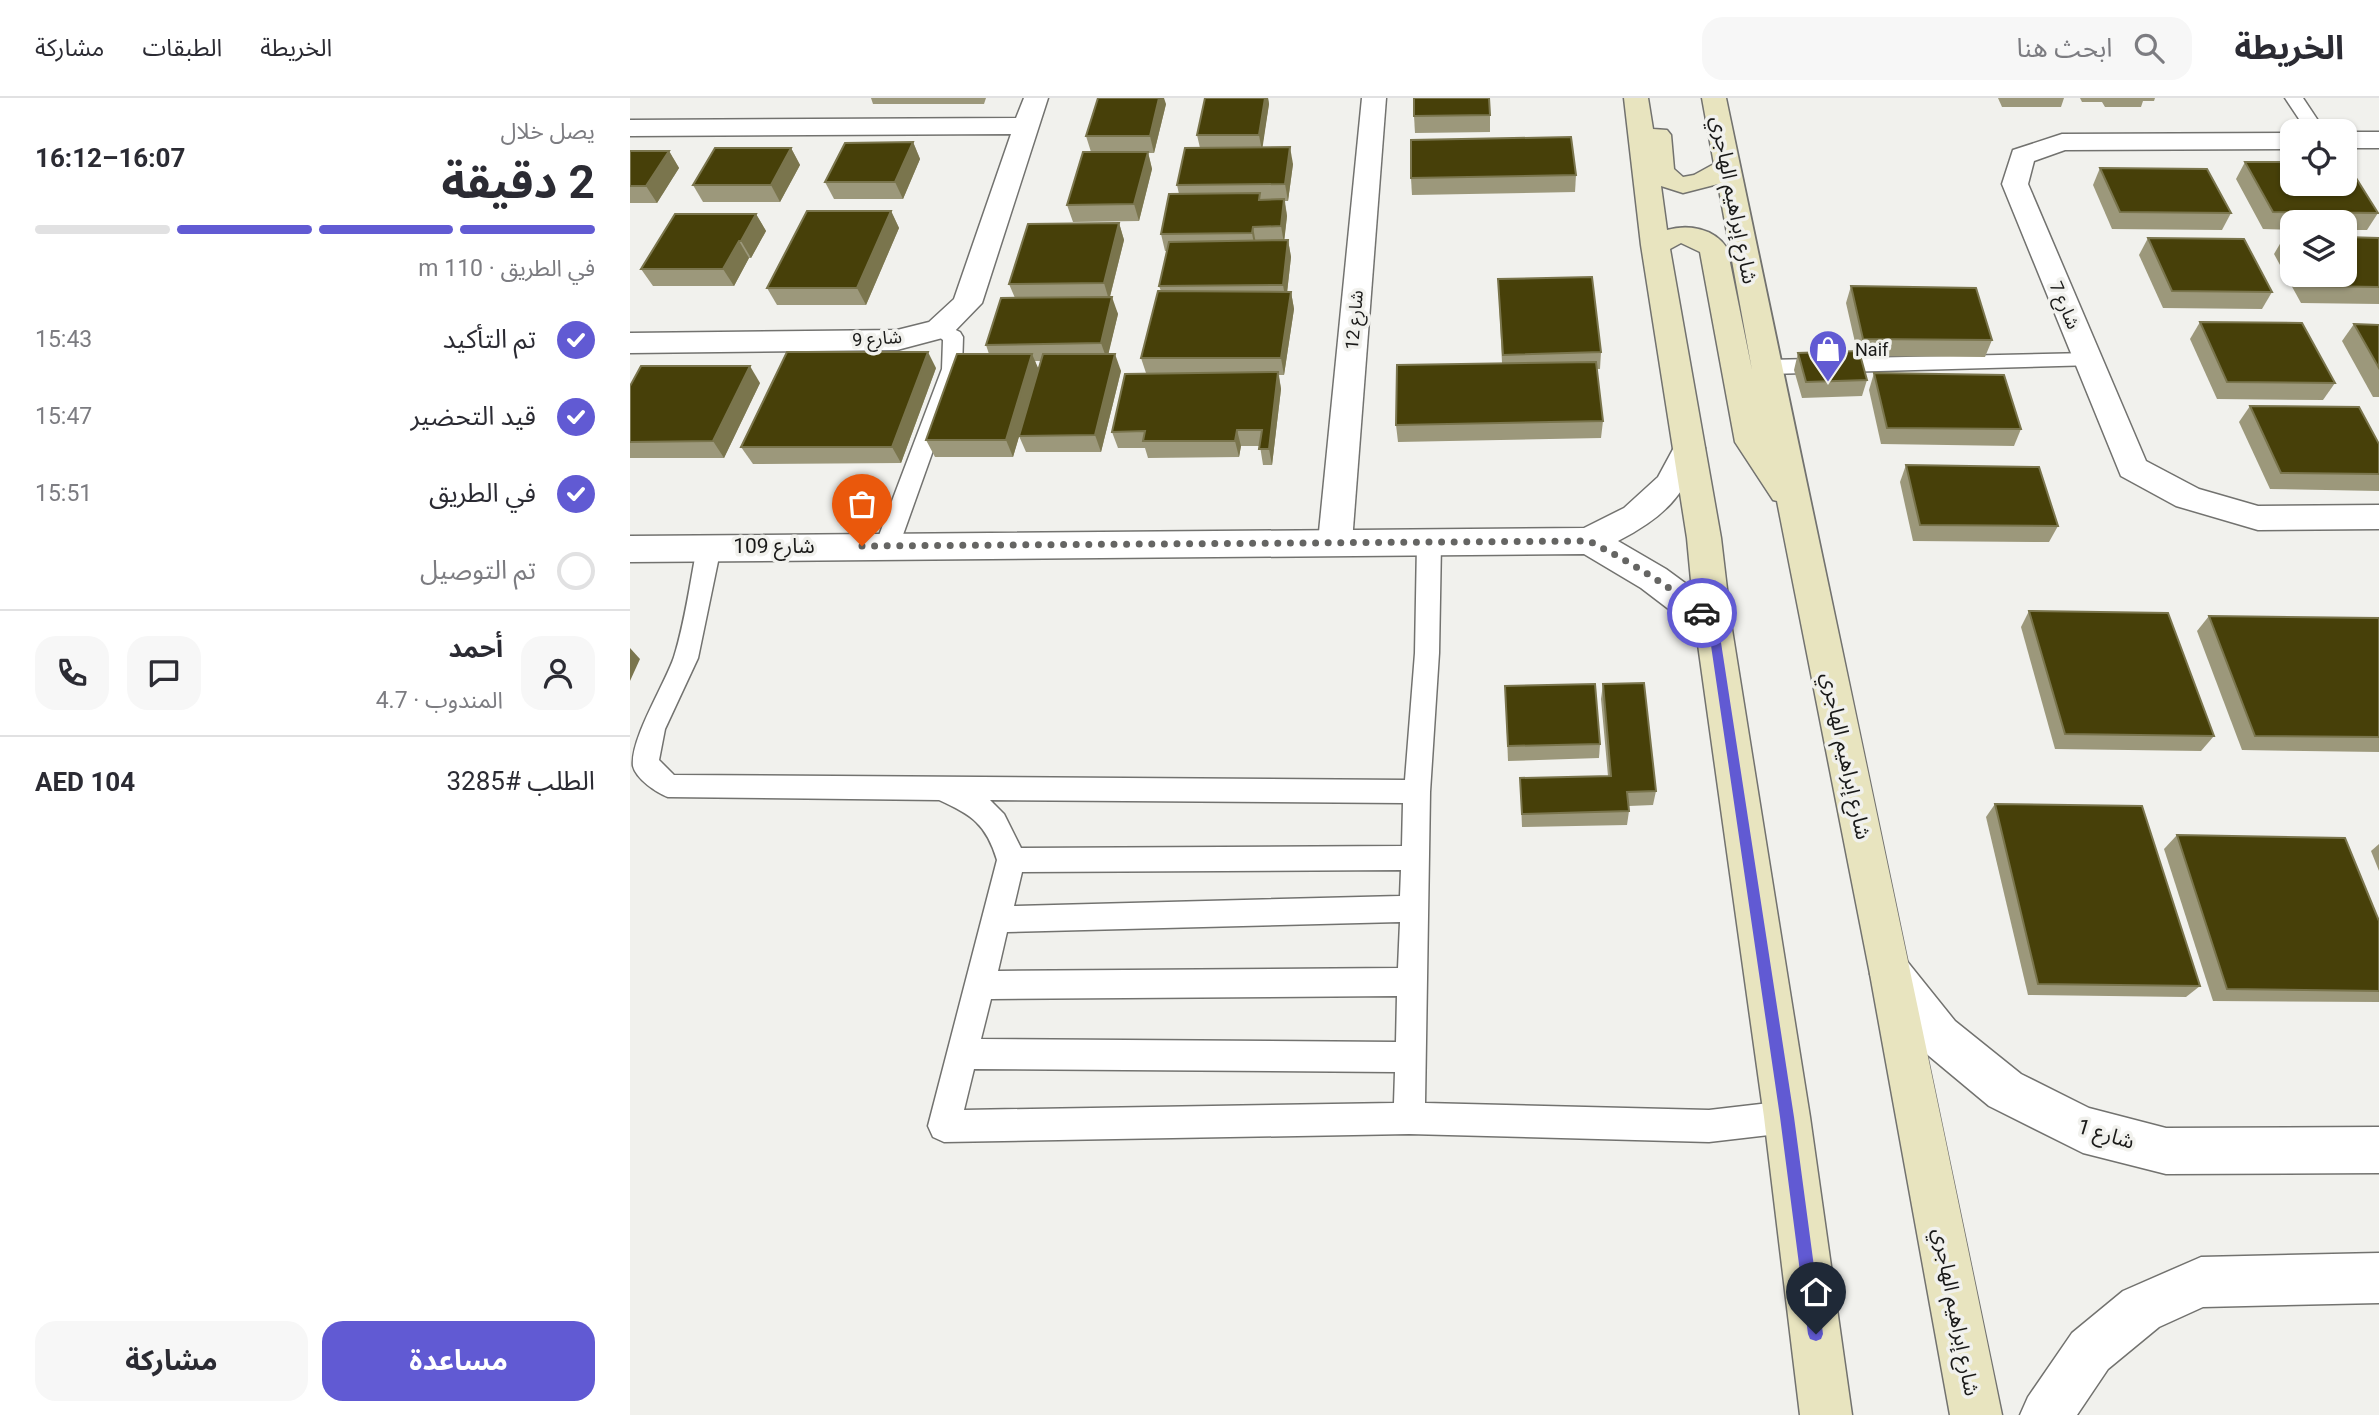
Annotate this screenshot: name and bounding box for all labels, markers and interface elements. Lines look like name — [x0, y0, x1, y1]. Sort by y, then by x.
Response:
search box — [1702, 17, 2192, 80]
text: الخريطة — [2234, 28, 2344, 67]
icon: search — [2130, 29, 2168, 67]
text: ابحث هنا — [2016, 33, 2112, 63]
text: مشاركة — [35, 34, 104, 62]
text: الطبقات — [142, 34, 222, 62]
text: الخريطة — [260, 34, 332, 62]
street label: شارع إبراهيم الهاجري — [1702, 114, 1762, 287]
text: يصل خلال — [500, 118, 595, 145]
map controls — [2280, 119, 2357, 287]
button: locate — [2280, 119, 2357, 196]
text: 16:07–16:12 — [35, 143, 185, 173]
text: 2 دقيقة — [441, 155, 595, 209]
button: layers — [2280, 210, 2357, 287]
text: في الطريق · 110 m — [418, 255, 595, 282]
street label: شارع 7 — [2042, 278, 2084, 334]
street label: شارع 12 — [1341, 289, 1371, 351]
icon: check — [557, 321, 595, 359]
text: تم التأكيد — [443, 324, 536, 354]
text: 15:43 — [35, 326, 92, 353]
street label: شارع 9 — [851, 326, 903, 354]
shop icon: Naif — [1807, 328, 1849, 383]
place label: Naif — [1855, 339, 1889, 360]
icon: check — [557, 398, 595, 436]
text: قيد التحضير — [411, 401, 536, 431]
text: 15:47 — [35, 403, 92, 430]
pin — [832, 474, 892, 546]
icon: check — [557, 475, 595, 513]
text: في الطريق — [429, 478, 536, 508]
text: 15:51 — [35, 480, 92, 507]
icon: bag — [843, 485, 881, 523]
street label: شارع 109 — [733, 534, 815, 561]
text: تم التوصيل — [420, 555, 536, 585]
courier — [1667, 578, 1737, 648]
icon: car — [1683, 594, 1721, 632]
text: أحمد — [449, 633, 503, 663]
button: phone — [35, 636, 109, 710]
button: chat — [127, 636, 201, 710]
button: person — [521, 636, 595, 710]
street label: شارع إبراهيم الهاجري — [1813, 670, 1875, 843]
text: المندوب · 4.7 — [376, 687, 503, 714]
text: الطلب #3285 — [446, 766, 595, 796]
text: AED 104 — [35, 767, 135, 797]
street label: شارع 1 — [2074, 1114, 2137, 1157]
street label: شارع إبراهيم الهاجري — [1924, 1226, 1984, 1399]
pin — [1786, 1262, 1846, 1334]
icon: home — [1797, 1273, 1835, 1311]
button: مشاركة — [35, 1321, 308, 1401]
button: مساعدة — [322, 1321, 595, 1401]

